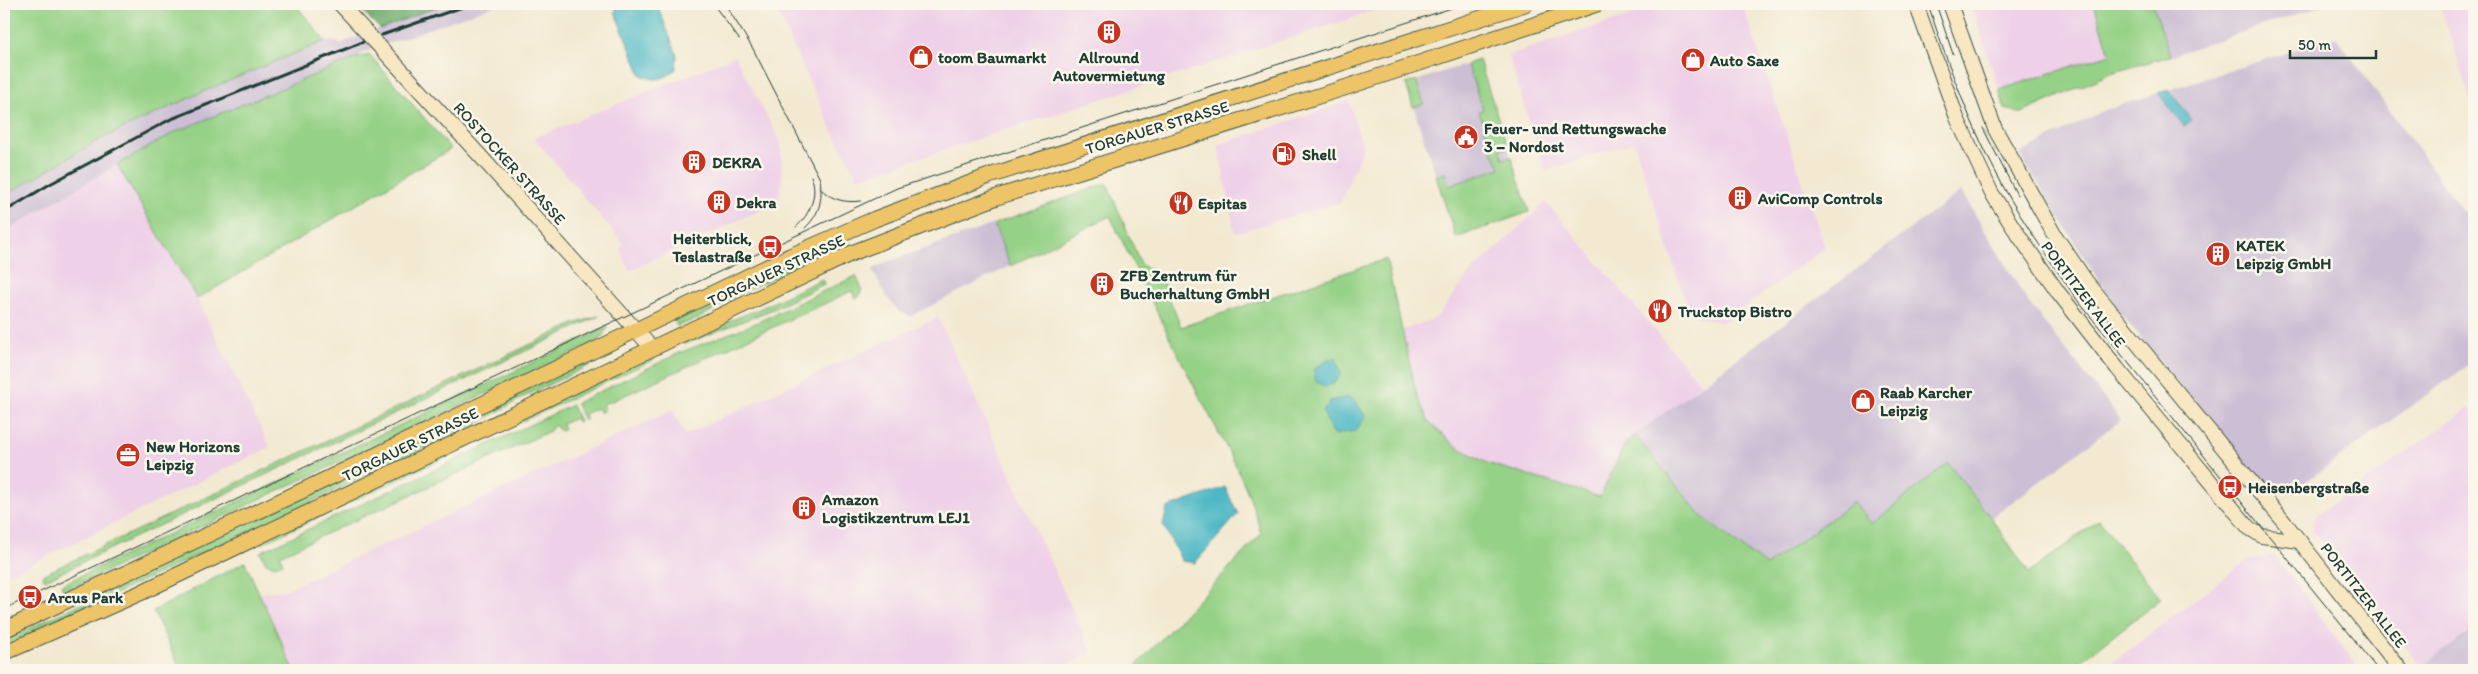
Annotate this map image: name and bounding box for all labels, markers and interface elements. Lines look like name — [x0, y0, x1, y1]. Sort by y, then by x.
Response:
building icon: Allround Autovermietung — [1096, 19, 1122, 45]
scale bar — [2290, 28, 2377, 60]
text: 50 m — [2298, 36, 2331, 54]
shop icon: toom Baumarkt — [908, 44, 934, 70]
shop icon: Auto Saxe — [1680, 47, 1706, 73]
place label: toom Baumarkt — [938, 48, 1046, 67]
place label: Allround Autovermietung — [1052, 48, 1166, 86]
place label: Auto Saxe — [1709, 51, 1780, 70]
street label: TORGAUER STRASSE — [1083, 97, 1231, 158]
street label: ROSTOCKER STRASSE — [450, 98, 570, 229]
place label: Feuer- und Rettungswache 3 – Nordost — [1484, 119, 1667, 156]
public building icon: Feuer- und Rettungswache 3 – Nordost — [1453, 124, 1479, 150]
fuel station icon: Shell — [1271, 141, 1297, 167]
place label: Shell — [1302, 145, 1337, 164]
building icon: DEKRA — [681, 149, 707, 175]
place label: DEKRA — [712, 153, 762, 172]
building icon: AviComp Controls — [1727, 185, 1753, 211]
building icon: Dekra — [706, 189, 732, 215]
place label: AviComp Controls — [1757, 189, 1883, 209]
restaurant icon: Espitas — [1168, 190, 1194, 216]
place label: Dekra — [736, 193, 777, 212]
place label: Espitas — [1198, 194, 1247, 214]
place label: Heiterblick, Teslastraße — [671, 229, 752, 266]
street label: TORGAUER STRASSE — [705, 230, 848, 311]
bus stop icon: Heiterblick, Teslastraße — [757, 234, 783, 260]
place label: KATEK Leipzig GmbH — [2236, 236, 2331, 274]
street label: PORTITZER ALLEE — [2037, 237, 2130, 351]
building icon: KATEK Leipzig GmbH — [2205, 241, 2231, 267]
place label: ZFB Zentrum für Bucherhaltung GmbH — [1120, 266, 1270, 304]
building icon: ZFB Zentrum für Bucherhaltung GmbH — [1089, 271, 1115, 297]
restaurant icon: Truckstop Bistro — [1647, 298, 1673, 324]
place label: Truckstop Bistro — [1677, 302, 1792, 322]
place label: Raab Karcher Leipzig — [1880, 383, 1973, 421]
shop icon: Raab Karcher Leipzig — [1850, 388, 1876, 414]
street label: TORGAUER STRASSE — [339, 403, 481, 486]
place label: New Horizons Leipzig — [146, 437, 240, 475]
office icon: New Horizons Leipzig — [115, 442, 141, 468]
bus stop icon: Heisenbergstraße — [2217, 474, 2243, 500]
place label: Heisenbergstraße — [2248, 478, 2370, 498]
place label: Amazon Logistikzentrum LEJ1 — [821, 490, 970, 528]
building icon: Amazon Logistikzentrum LEJ1 — [791, 495, 817, 521]
street label: PORTITZER ALLEE — [2317, 539, 2411, 652]
bus stop icon: Arcus Park — [17, 584, 43, 610]
place label: Arcus Park — [47, 588, 124, 607]

